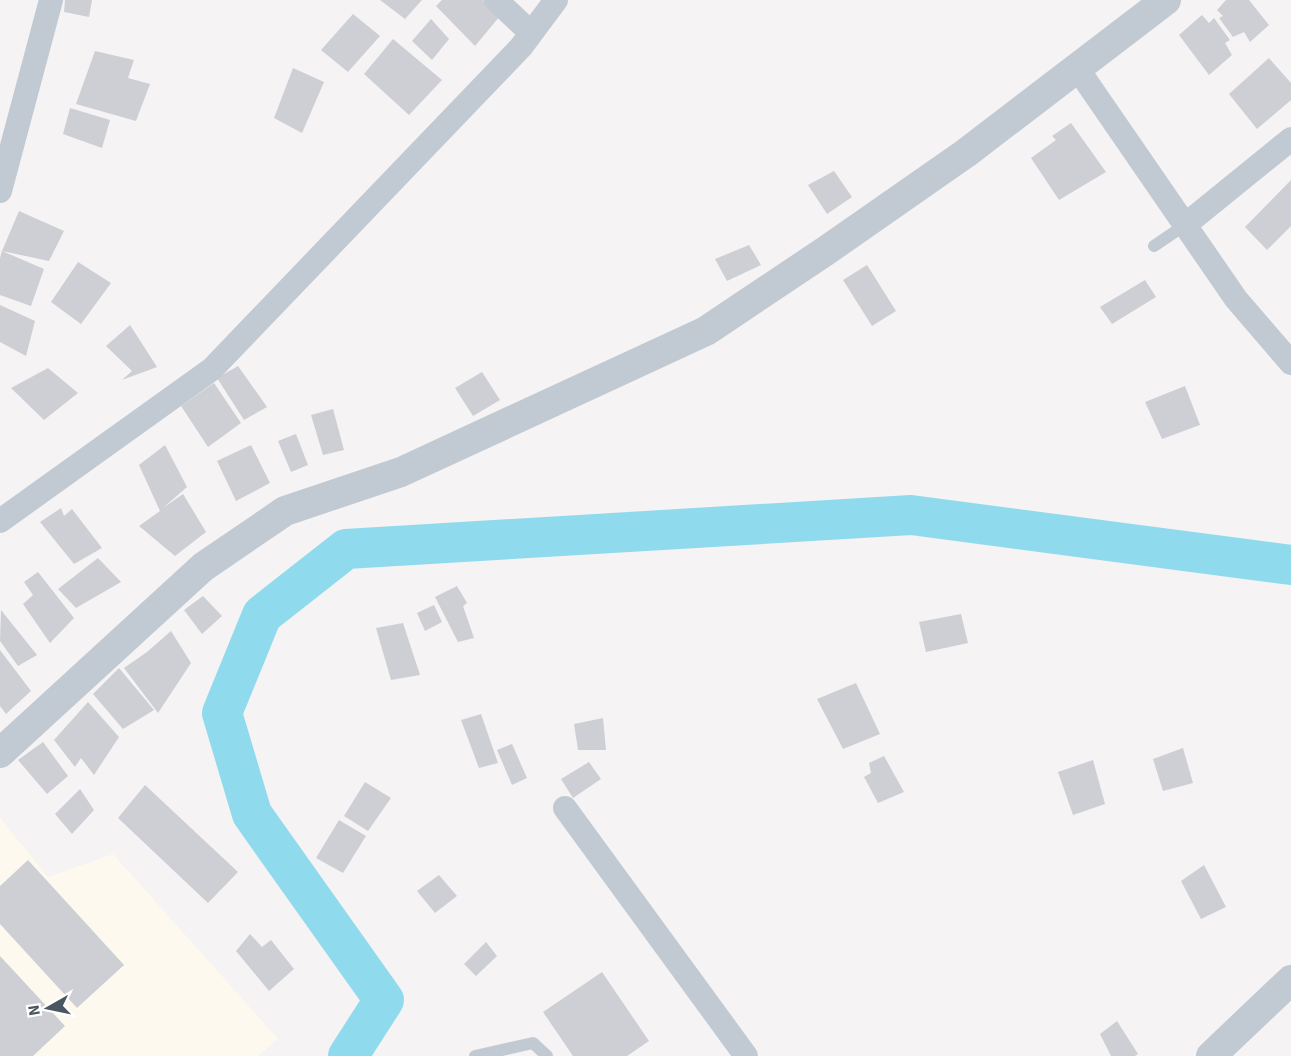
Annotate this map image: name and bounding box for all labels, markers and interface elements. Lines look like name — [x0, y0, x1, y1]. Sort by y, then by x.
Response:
north arrow — [18, 978, 78, 1038]
text: N — [22, 1003, 46, 1017]

